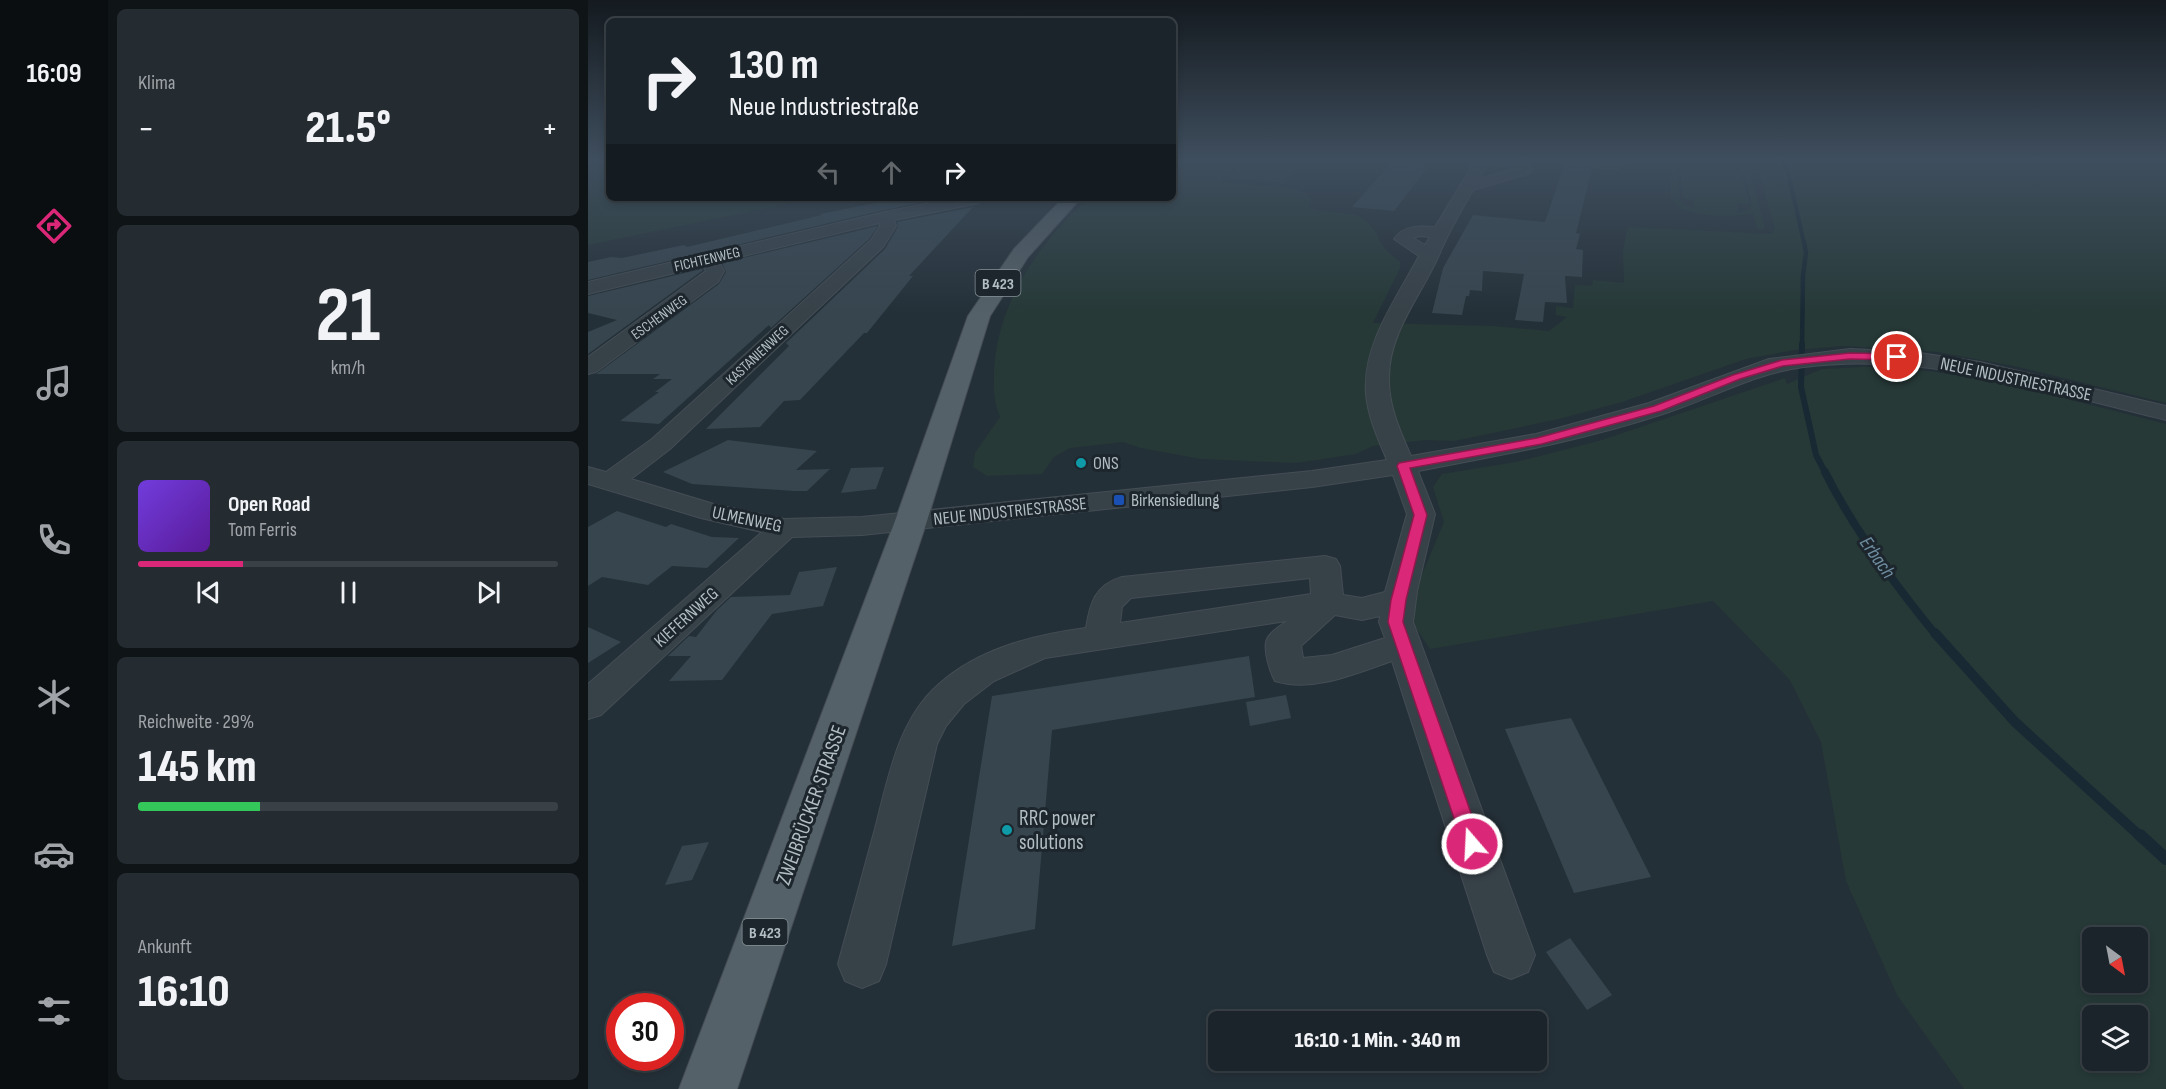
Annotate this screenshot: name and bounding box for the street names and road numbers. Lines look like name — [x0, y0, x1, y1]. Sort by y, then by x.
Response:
street label: FICHTENWEG — [672, 243, 742, 276]
road number: B 423 — [976, 270, 1020, 296]
street label: ESCHENWEG — [628, 291, 691, 344]
street label: KASTANIENWEG — [722, 321, 793, 389]
street label: NEUE INDUSTRIESTRASSE — [1938, 353, 2093, 406]
street label: NEUE INDUSTRIESTRASSE — [932, 493, 1088, 530]
street label: ULMENWEG — [710, 502, 784, 537]
street label: KIEFERNWEG — [650, 583, 723, 652]
street label: ZWEIBRÜCKER STRASSE — [771, 722, 852, 888]
road number: B 423 — [742, 919, 788, 945]

